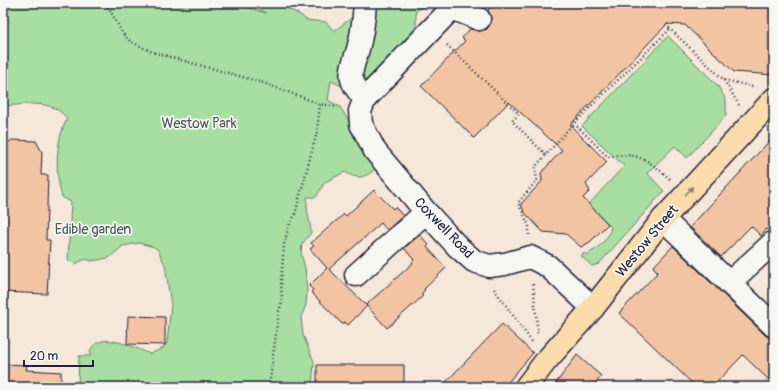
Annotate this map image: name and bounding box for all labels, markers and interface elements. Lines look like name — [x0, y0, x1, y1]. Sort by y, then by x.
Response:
park label: Westow Park — [161, 115, 237, 132]
one-way arrow — [684, 186, 694, 196]
street label: Coxwell Road — [411, 194, 477, 262]
street label: Westow Street — [612, 201, 682, 280]
park label: Edible garden — [55, 221, 131, 238]
scale bar — [24, 342, 93, 368]
text: 20 m — [30, 349, 59, 364]

